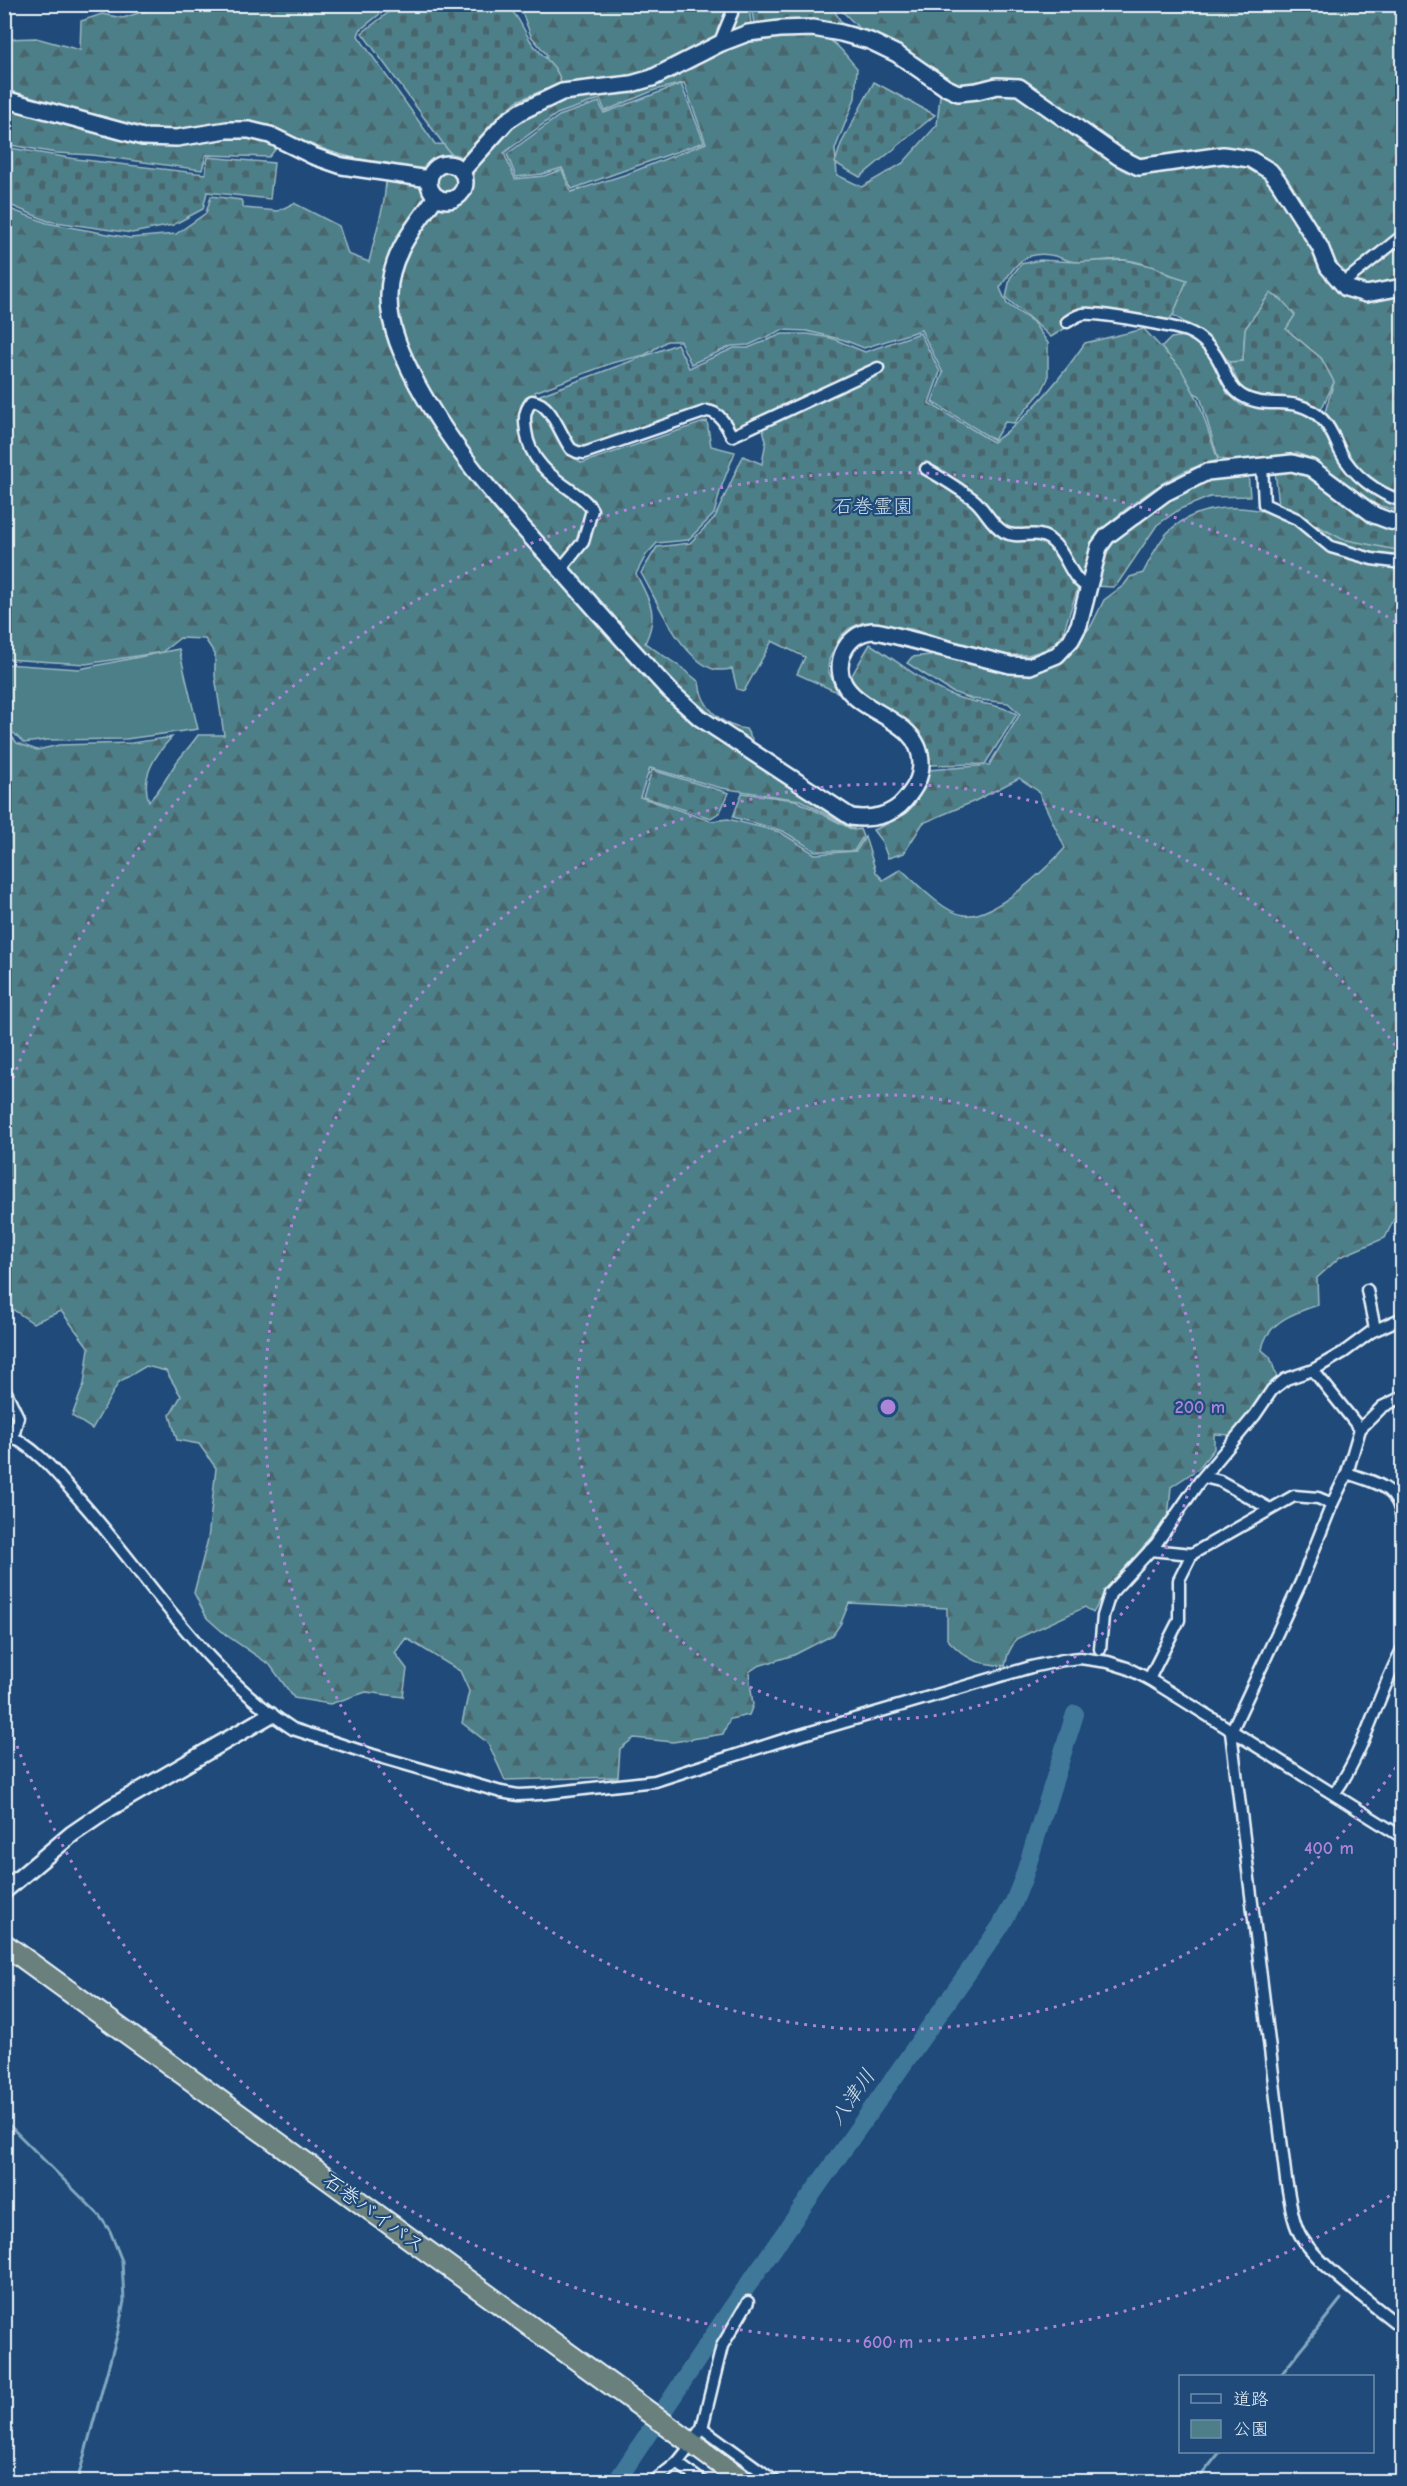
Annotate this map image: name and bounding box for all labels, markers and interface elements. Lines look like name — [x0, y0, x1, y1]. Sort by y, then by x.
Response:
park label: 石巻霊園 — [833, 495, 913, 518]
centre of rings — [878, 1397, 898, 1417]
text: 200 m — [1175, 1397, 1225, 1418]
text: 400 m — [1304, 1838, 1354, 1859]
water label: 八津川 — [824, 2064, 880, 2130]
street label: 石巻バイパス — [319, 2169, 429, 2257]
text: 600 m — [863, 2332, 913, 2353]
legend — [1179, 2375, 1374, 2453]
text: 道路 — [1233, 2389, 1269, 2410]
text: 公園 — [1233, 2419, 1269, 2440]

